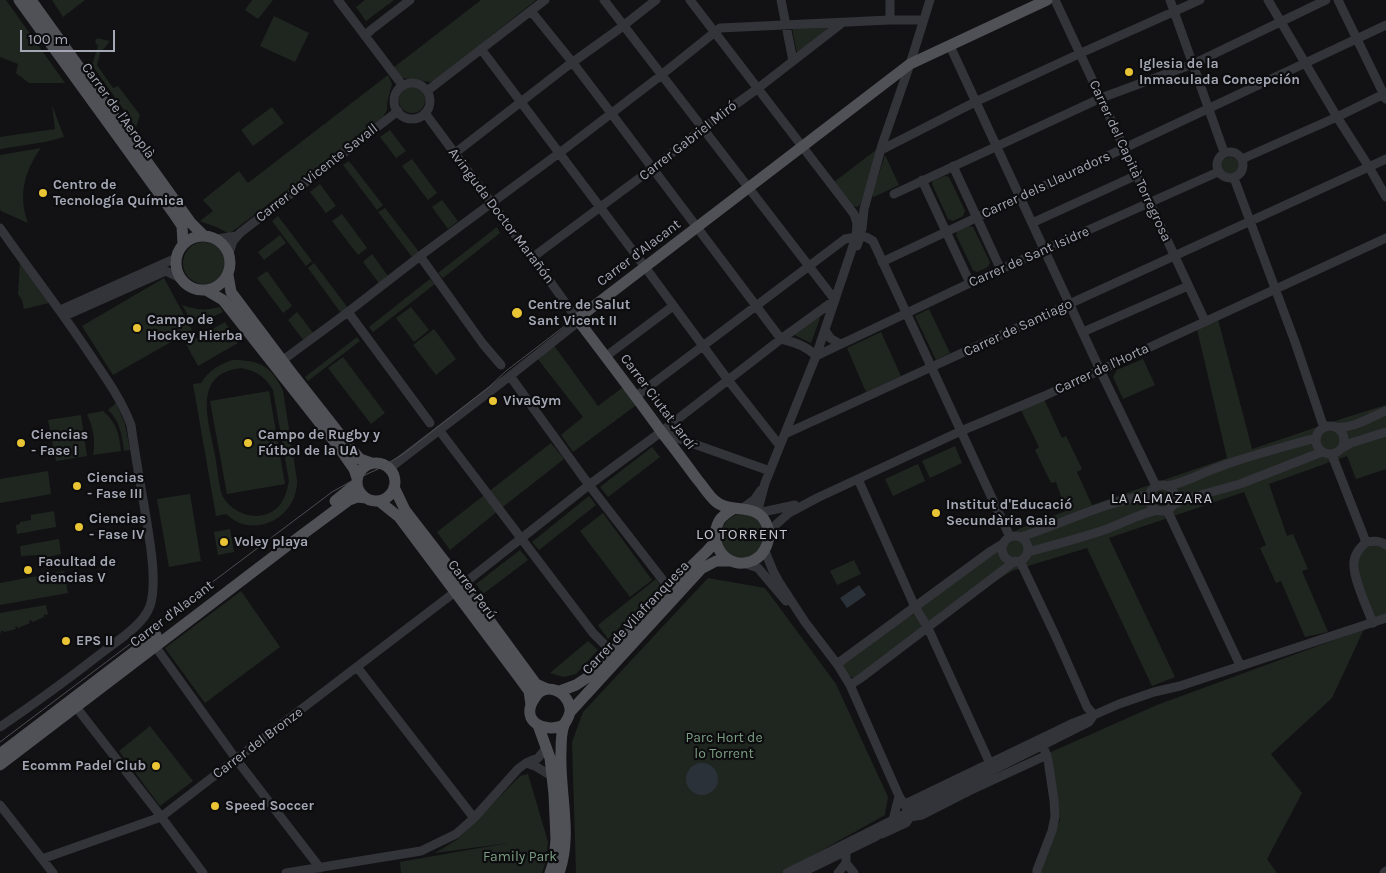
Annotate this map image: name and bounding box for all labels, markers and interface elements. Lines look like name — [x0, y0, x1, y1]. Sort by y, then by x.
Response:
scale bar — [22, 20, 118, 52]
text: 100 m — [28, 30, 68, 48]
place label: Iglesia de la Inmaculada Concepción — [1139, 56, 1300, 88]
street label: Carrer de l'Aeroplà — [78, 60, 158, 162]
marker: Iglesia de la Inmaculada Concepción — [1123, 66, 1135, 78]
street label: Carrer del Capità Torregrosa — [1085, 78, 1175, 244]
street label: Carrer Gabriel Miró — [636, 98, 740, 184]
street label: Carrer de Vicente Savall — [253, 120, 381, 226]
street label: Avinguda Doctor Marañón — [445, 145, 557, 287]
street label: Carrer dels Llauradors — [979, 148, 1113, 222]
place label: Centro de Tecnología Química — [53, 177, 184, 210]
marker: Centro de Tecnología Química — [37, 187, 49, 199]
street label: Carrer d'Alacant — [594, 216, 684, 290]
street label: Carrer de Sant Isidre — [966, 223, 1092, 291]
street label: Carrer de Santiago — [961, 295, 1075, 361]
place label: Centre de Salut Sant Vicent II — [528, 297, 630, 330]
marker: Centre de Salut Sant Vicent II — [510, 306, 524, 320]
place label: Campo de Hockey Hierba — [147, 312, 243, 344]
marker: Campo de Hockey Hierba — [131, 322, 143, 334]
street label: Carrer de l'Horta — [1052, 340, 1152, 398]
street label: Carrer Ciutat Jardí — [616, 351, 700, 453]
place label: VivaGym — [503, 393, 561, 409]
marker: VivaGym — [487, 395, 499, 407]
place label: Ciencias - Fase I — [31, 427, 88, 460]
place label: Campo de Rugby y Fútbol de la UA — [258, 427, 380, 460]
marker: Ciencias - Fase I — [15, 437, 27, 449]
marker: Campo de Rugby y Fútbol de la UA — [242, 437, 254, 449]
place label: Ciencias - Fase III — [87, 470, 144, 502]
marker: Ciencias - Fase III — [71, 480, 83, 492]
district label: LA ALMAZARA — [1109, 490, 1215, 508]
place label: Institut d'Educació Secundària Gaia — [946, 497, 1072, 530]
marker: Institut d'Educació Secundària Gaia — [930, 507, 942, 519]
place label: Ciencias - Fase IV — [89, 511, 146, 544]
marker: Ciencias - Fase IV — [73, 521, 85, 533]
district label: LO TORRENT — [695, 526, 789, 544]
place label: Voley playa — [234, 534, 308, 550]
marker: Voley playa — [218, 536, 230, 548]
place label: Facultad de ciencias V — [38, 554, 116, 586]
street label: Carrer Perú — [444, 557, 500, 623]
street label: Carrer de Vilafranquesa — [579, 558, 693, 678]
marker: Facultad de ciencias V — [22, 564, 34, 576]
street label: Carrer d'Alacant — [127, 577, 217, 651]
place label: EPS II — [76, 633, 113, 649]
marker: EPS II — [60, 635, 72, 647]
street label: Carrer del Bronze — [210, 704, 306, 782]
park label: Parc Hort de lo Torrent — [685, 730, 763, 762]
place label: Ecomm Padel Club — [22, 758, 146, 774]
marker: Ecomm Padel Club — [150, 760, 162, 772]
place label: Speed Soccer — [225, 798, 314, 814]
marker: Speed Soccer — [209, 800, 221, 812]
park label: Family Park — [483, 849, 557, 865]

